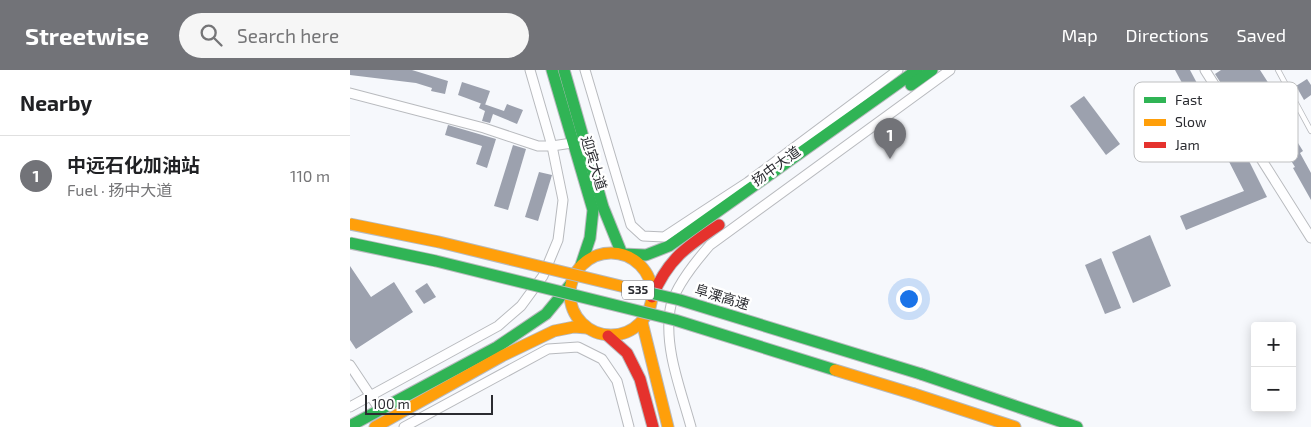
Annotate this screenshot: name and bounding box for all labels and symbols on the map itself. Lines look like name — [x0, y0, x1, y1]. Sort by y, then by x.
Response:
legend — [1134, 82, 1298, 162]
text: Fast — [1175, 91, 1202, 108]
text: Slow — [1175, 113, 1207, 130]
pin: 1 — [874, 118, 906, 159]
street label: 迎宾大道 — [578, 134, 611, 192]
text: Jam — [1175, 136, 1200, 153]
street label: 扬中大道 — [748, 142, 803, 189]
road number: S35 — [622, 280, 654, 300]
street label: 阜溧高速 — [693, 280, 751, 313]
your location — [896, 286, 922, 312]
scale bar — [365, 392, 492, 415]

